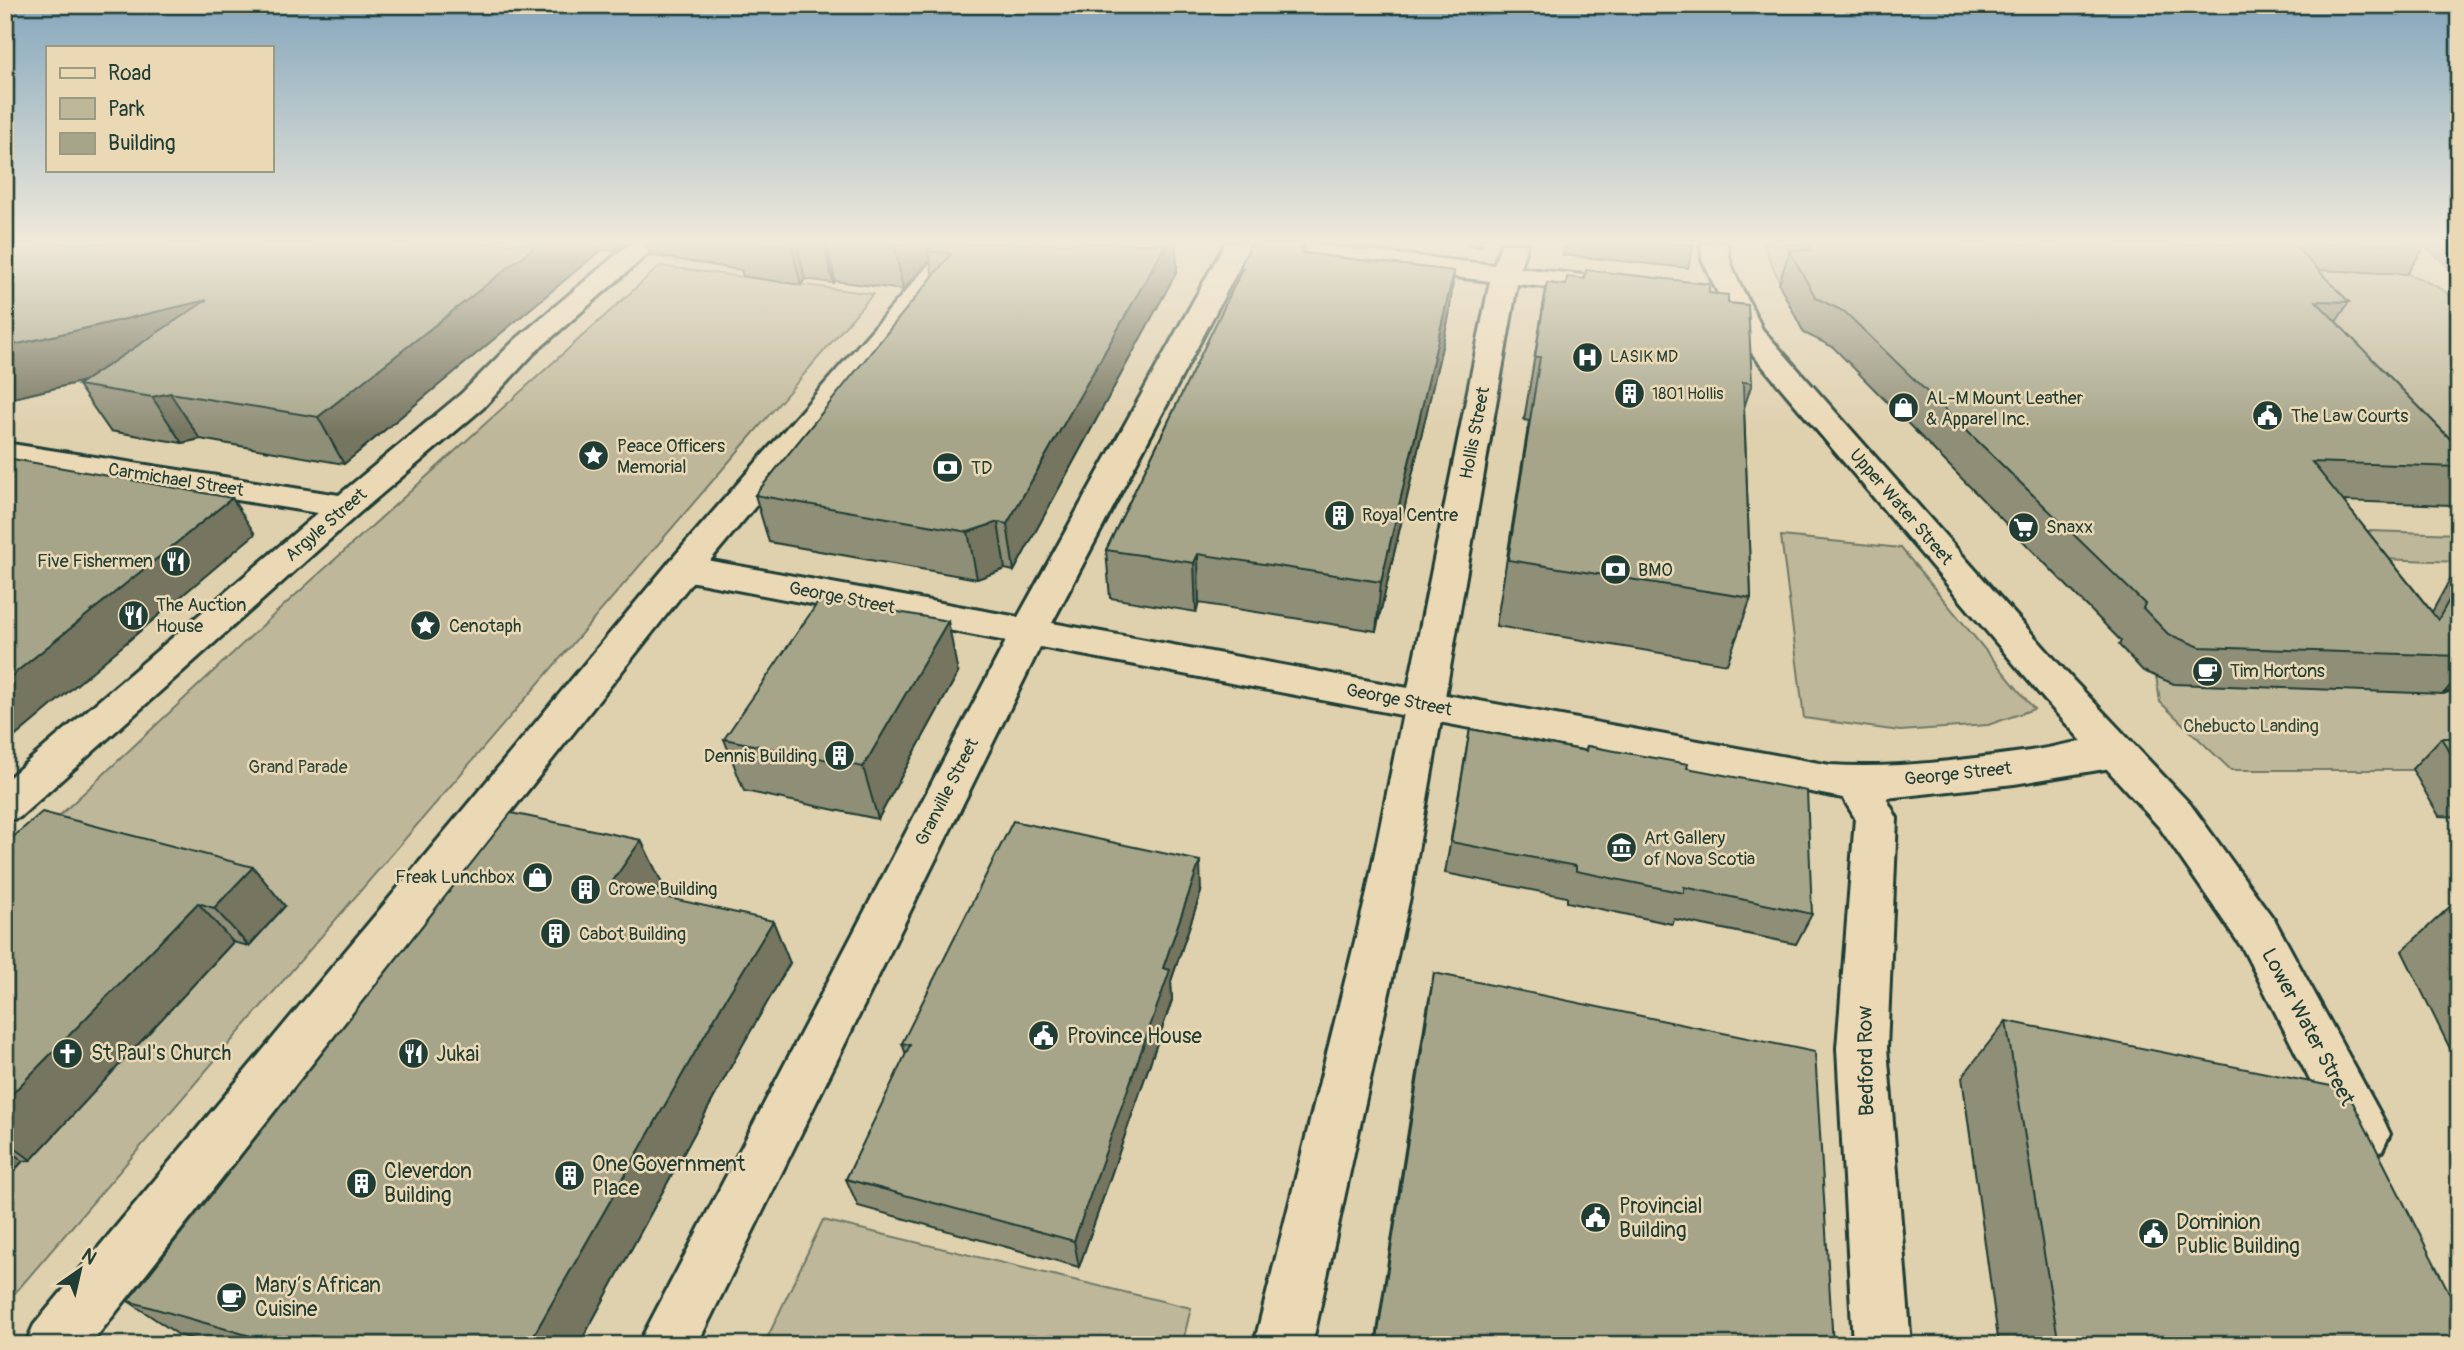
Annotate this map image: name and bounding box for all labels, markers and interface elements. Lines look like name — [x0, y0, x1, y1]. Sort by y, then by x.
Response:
legend — [46, 46, 273, 172]
text: Road — [108, 60, 152, 87]
text: Park — [108, 96, 145, 123]
text: Building — [108, 130, 175, 157]
hospital icon: LASIK MD — [1570, 340, 1604, 374]
place label: LASIK MD — [1610, 347, 1678, 367]
building icon: 1801 Hollis — [1612, 377, 1646, 411]
street label: Hollis Street — [1455, 384, 1495, 481]
place label: 1801 Hollis — [1652, 384, 1723, 404]
place label: AL-M Mount Leather & Apparel Inc. — [1926, 387, 2084, 431]
shop icon: AL-M Mount Leather & Apparel Inc. — [1886, 391, 1920, 425]
public building icon: The Law Courts — [2251, 399, 2285, 433]
place label: The Law Courts — [2291, 405, 2408, 428]
place label: Peace Officers Memorial — [617, 435, 725, 479]
place icon: Peace Officers Memorial — [577, 439, 611, 473]
street label: Upper Water Street — [1844, 444, 1958, 570]
bank icon: TD — [931, 451, 965, 485]
place label: TD — [971, 457, 992, 480]
street label: Carmichael Street — [107, 458, 246, 502]
street label: Argyle Street — [280, 483, 372, 567]
building icon: Royal Centre — [1322, 498, 1356, 532]
place label: Royal Centre — [1362, 504, 1458, 527]
supermarket icon: Snaxx — [2006, 510, 2040, 544]
place label: Snaxx — [2046, 516, 2093, 539]
restaurant icon: Five Fishermen — [159, 544, 193, 578]
place label: Five Fishermen — [37, 550, 153, 573]
bank icon: BMO — [1598, 553, 1632, 587]
place label: BMO — [1638, 559, 1673, 582]
street label: George Street — [787, 576, 898, 620]
place label: The Auction House — [156, 594, 247, 638]
restaurant icon: The Auction House — [116, 598, 150, 632]
place icon: Cenotaph — [409, 609, 443, 643]
place label: Cenotaph — [449, 615, 521, 638]
cafe icon: Tim Hortons — [2190, 654, 2224, 688]
place label: Tim Hortons — [2230, 660, 2325, 683]
street label: George Street — [1344, 678, 1455, 722]
park label: Chebucto Landing — [2183, 715, 2319, 738]
street label: Granville Street — [910, 734, 984, 850]
building icon: Dennis Building — [823, 739, 857, 773]
place label: Dennis Building — [704, 745, 817, 768]
park label: Grand Parade — [248, 756, 348, 779]
street label: George Street — [1903, 757, 2013, 791]
place label: Art Gallery of Nova Scotia — [1644, 827, 1755, 871]
museum icon: Art Gallery of Nova Scotia — [1604, 831, 1638, 865]
shop icon: Freak Lunchbox — [521, 860, 555, 894]
place label: Freak Lunchbox — [395, 866, 515, 889]
building icon: Crowe Building — [568, 872, 602, 906]
place label: Crowe Building — [608, 878, 717, 901]
building icon: Cabot Building — [539, 917, 573, 951]
place label: Cabot Building — [579, 923, 686, 946]
street label: Lower Water Street — [2255, 944, 2361, 1111]
street label: Bedford Row — [1852, 1006, 1880, 1116]
public building icon: Province House — [1027, 1019, 1061, 1053]
place label: Province House — [1067, 1023, 1202, 1050]
church icon: St Paul's Church — [51, 1036, 85, 1070]
restaurant icon: Jukai — [396, 1037, 430, 1071]
place label: St Paul's Church — [91, 1040, 231, 1067]
place label: Jukai — [436, 1041, 479, 1068]
place label: One Government Place — [592, 1151, 746, 1202]
place label: Cleverdon Building — [384, 1158, 472, 1209]
building icon: One Government Place — [552, 1159, 586, 1193]
building icon: Cleverdon Building — [344, 1166, 378, 1200]
place label: Provincial Building — [1619, 1193, 1703, 1244]
public building icon: Provincial Building — [1579, 1201, 1613, 1235]
place label: Dominion Public Building — [2176, 1209, 2300, 1260]
public building icon: Dominion Public Building — [2136, 1217, 2170, 1251]
north arrow — [46, 1234, 116, 1304]
text: N — [77, 1243, 101, 1270]
place label: Mary‘s African Cuisine — [255, 1272, 381, 1323]
cafe icon: Mary‘s African Cuisine — [215, 1280, 249, 1314]

